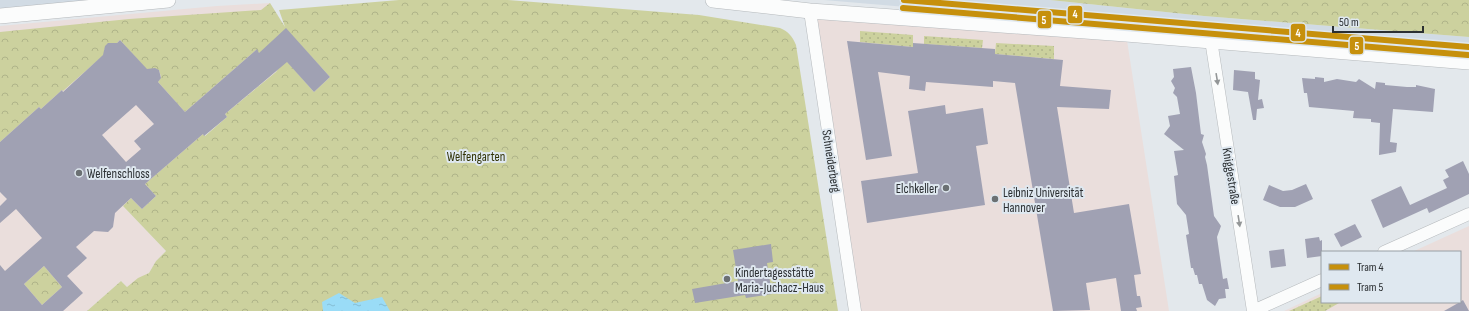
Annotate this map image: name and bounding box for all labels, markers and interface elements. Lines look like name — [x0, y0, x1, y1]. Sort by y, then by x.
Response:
line badge: 4 — [1067, 5, 1083, 24]
text: 4 — [1072, 8, 1078, 21]
scale bar — [1333, 8, 1423, 34]
line badge: 5 — [1037, 10, 1052, 29]
text: 5 — [1042, 14, 1047, 27]
text: 50 m — [1339, 15, 1359, 30]
line badge: 4 — [1290, 23, 1306, 42]
text: 4 — [1295, 27, 1301, 40]
line badge: 5 — [1349, 36, 1364, 55]
text: 5 — [1355, 40, 1360, 53]
one-way arrow — [1214, 73, 1220, 85]
street label: Schneiderberg — [818, 129, 844, 194]
street label: Kniggestraße — [1219, 147, 1243, 206]
park label: Welfengarten — [447, 149, 505, 165]
place label: Welfenschloss — [87, 166, 150, 182]
marker: Welfenschloss — [74, 168, 84, 178]
place label: Elchkeller — [896, 181, 938, 197]
marker: Elchkeller — [941, 183, 951, 193]
place label: Leibniz Universität Hannover — [1003, 185, 1084, 216]
marker: Leibniz Universität Hannover — [990, 194, 1000, 204]
one-way arrow — [1236, 215, 1242, 227]
legend — [1321, 251, 1461, 303]
text: Tram 4 — [1357, 260, 1383, 275]
place label: Kindertagesstätte Maria-Juchacz-Haus — [735, 265, 824, 296]
marker: Kindertagesstätte Maria-Juchacz-Haus — [722, 274, 732, 284]
text: Tram 5 — [1357, 280, 1383, 295]

